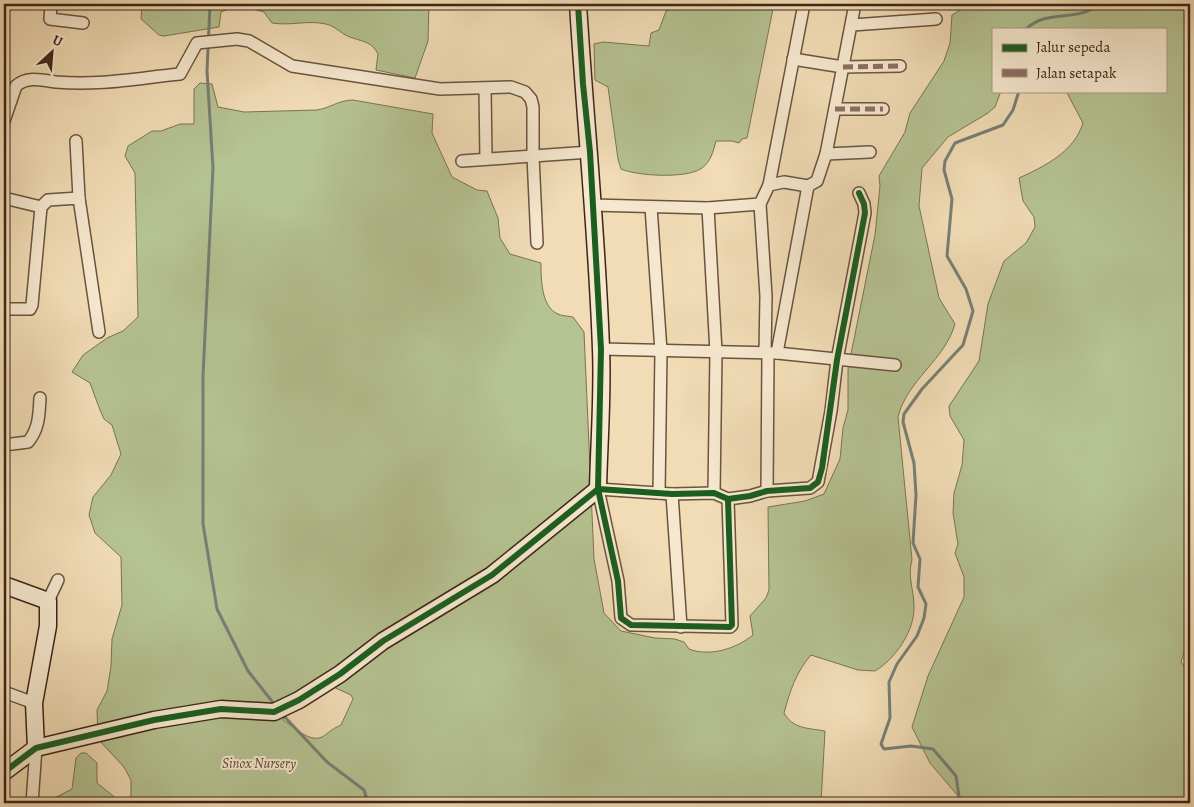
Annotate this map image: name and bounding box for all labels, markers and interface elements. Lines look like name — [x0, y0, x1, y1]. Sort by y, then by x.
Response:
north arrow — [28, 28, 78, 78]
legend — [992, 28, 1166, 92]
text: U — [49, 30, 66, 51]
text: Jalur sepeda — [1036, 37, 1110, 57]
text: Jalan setapak — [1036, 63, 1117, 83]
park label: Sinox Nursery — [222, 754, 296, 773]

